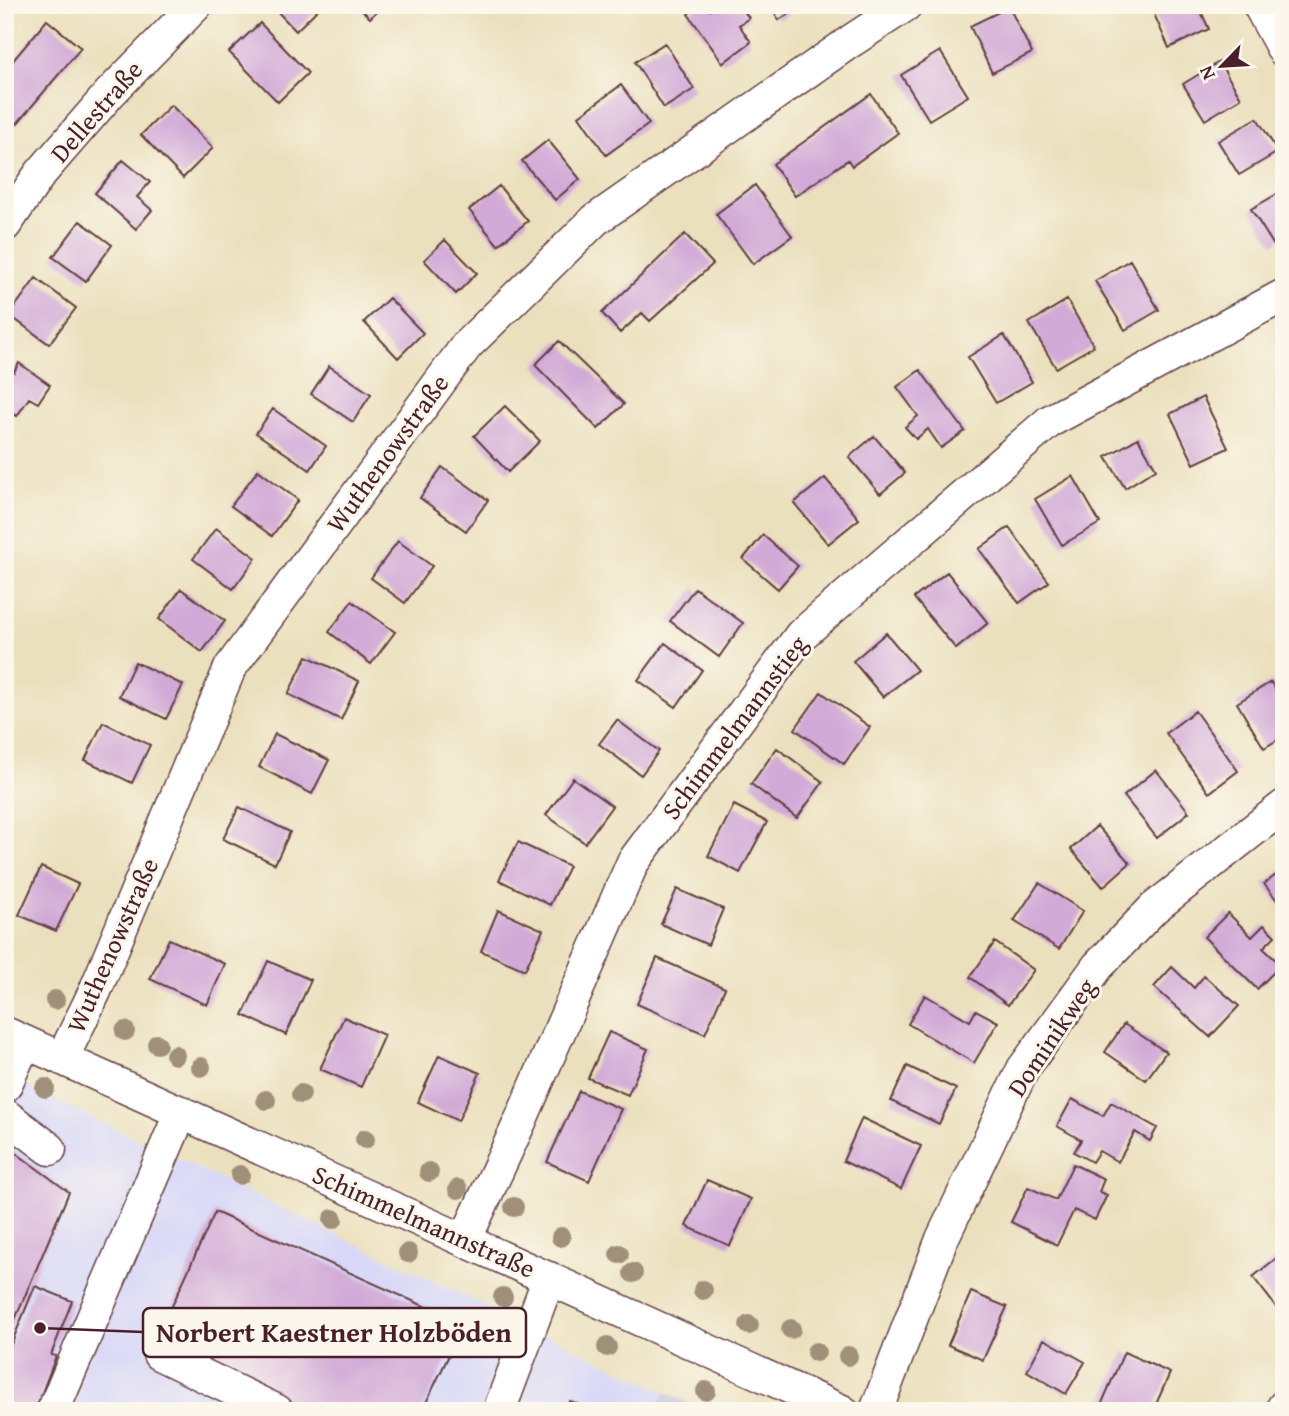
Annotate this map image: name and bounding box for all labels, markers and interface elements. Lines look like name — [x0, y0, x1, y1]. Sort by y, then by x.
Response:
north arrow — [1188, 32, 1258, 102]
street label: Dellestraße — [40, 51, 152, 171]
text: N — [1191, 61, 1222, 85]
street label: Wuthenowstraße — [316, 366, 458, 540]
street label: Schimmelmannstieg — [652, 626, 817, 828]
street label: Wuthenowstraße — [56, 851, 168, 1039]
street label: Dominikweg — [997, 970, 1105, 1104]
street label: Schimmelmannstraße — [306, 1154, 542, 1288]
callout: Norbert Kaestner Holzböden — [143, 1308, 526, 1357]
text: Norbert Kaestner Holzböden — [156, 1311, 512, 1352]

